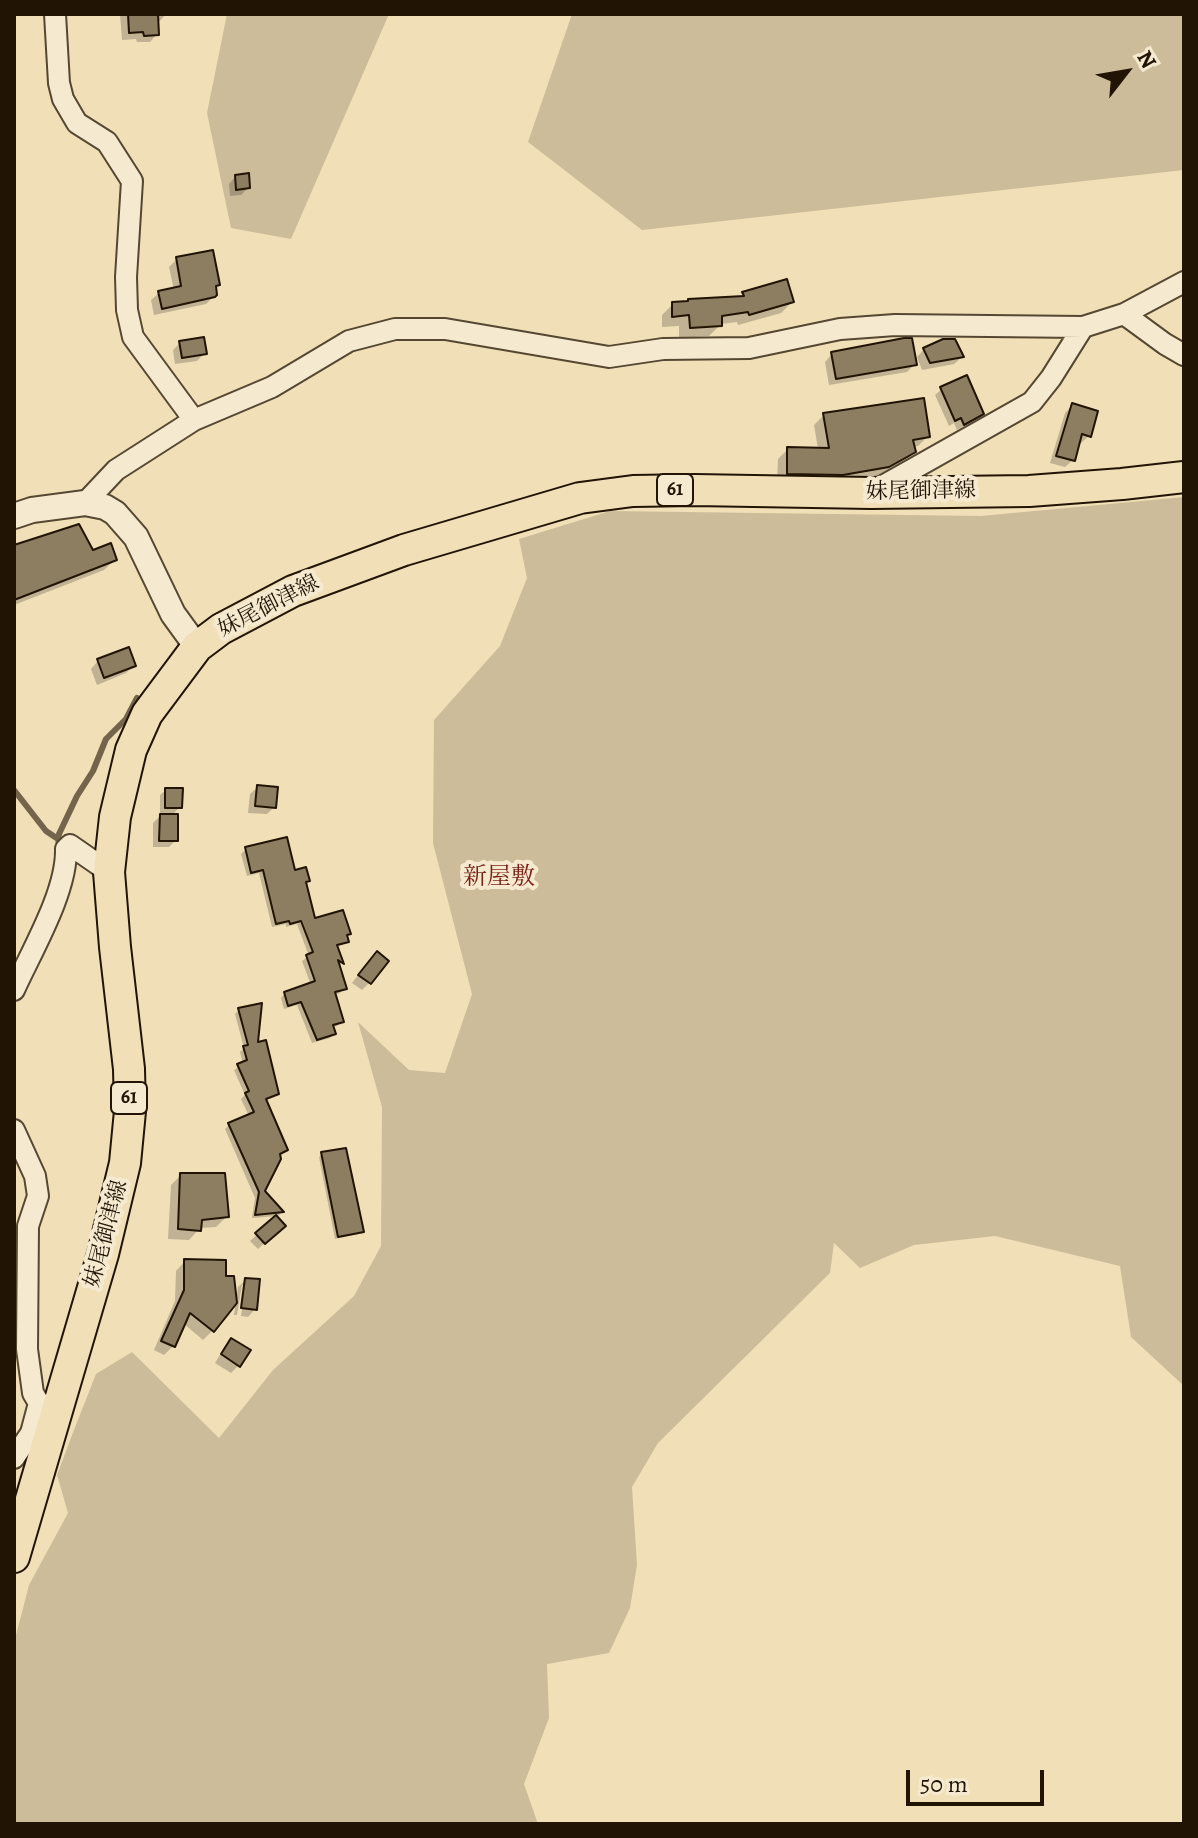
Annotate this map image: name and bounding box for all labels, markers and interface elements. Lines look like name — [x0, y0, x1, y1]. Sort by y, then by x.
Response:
north arrow — [1086, 32, 1166, 112]
text: N — [1130, 45, 1164, 74]
road number: 61 — [657, 474, 693, 506]
street label: 妹尾御津線 — [866, 478, 976, 506]
street label: 妹尾御津線 — [214, 570, 324, 644]
district label: 新屋敷 — [463, 864, 535, 892]
road number: 61 — [111, 1082, 147, 1114]
street label: 妹尾御津線 — [80, 1177, 134, 1291]
scale bar — [910, 1754, 1048, 1804]
text: 50 m — [920, 1768, 968, 1800]

